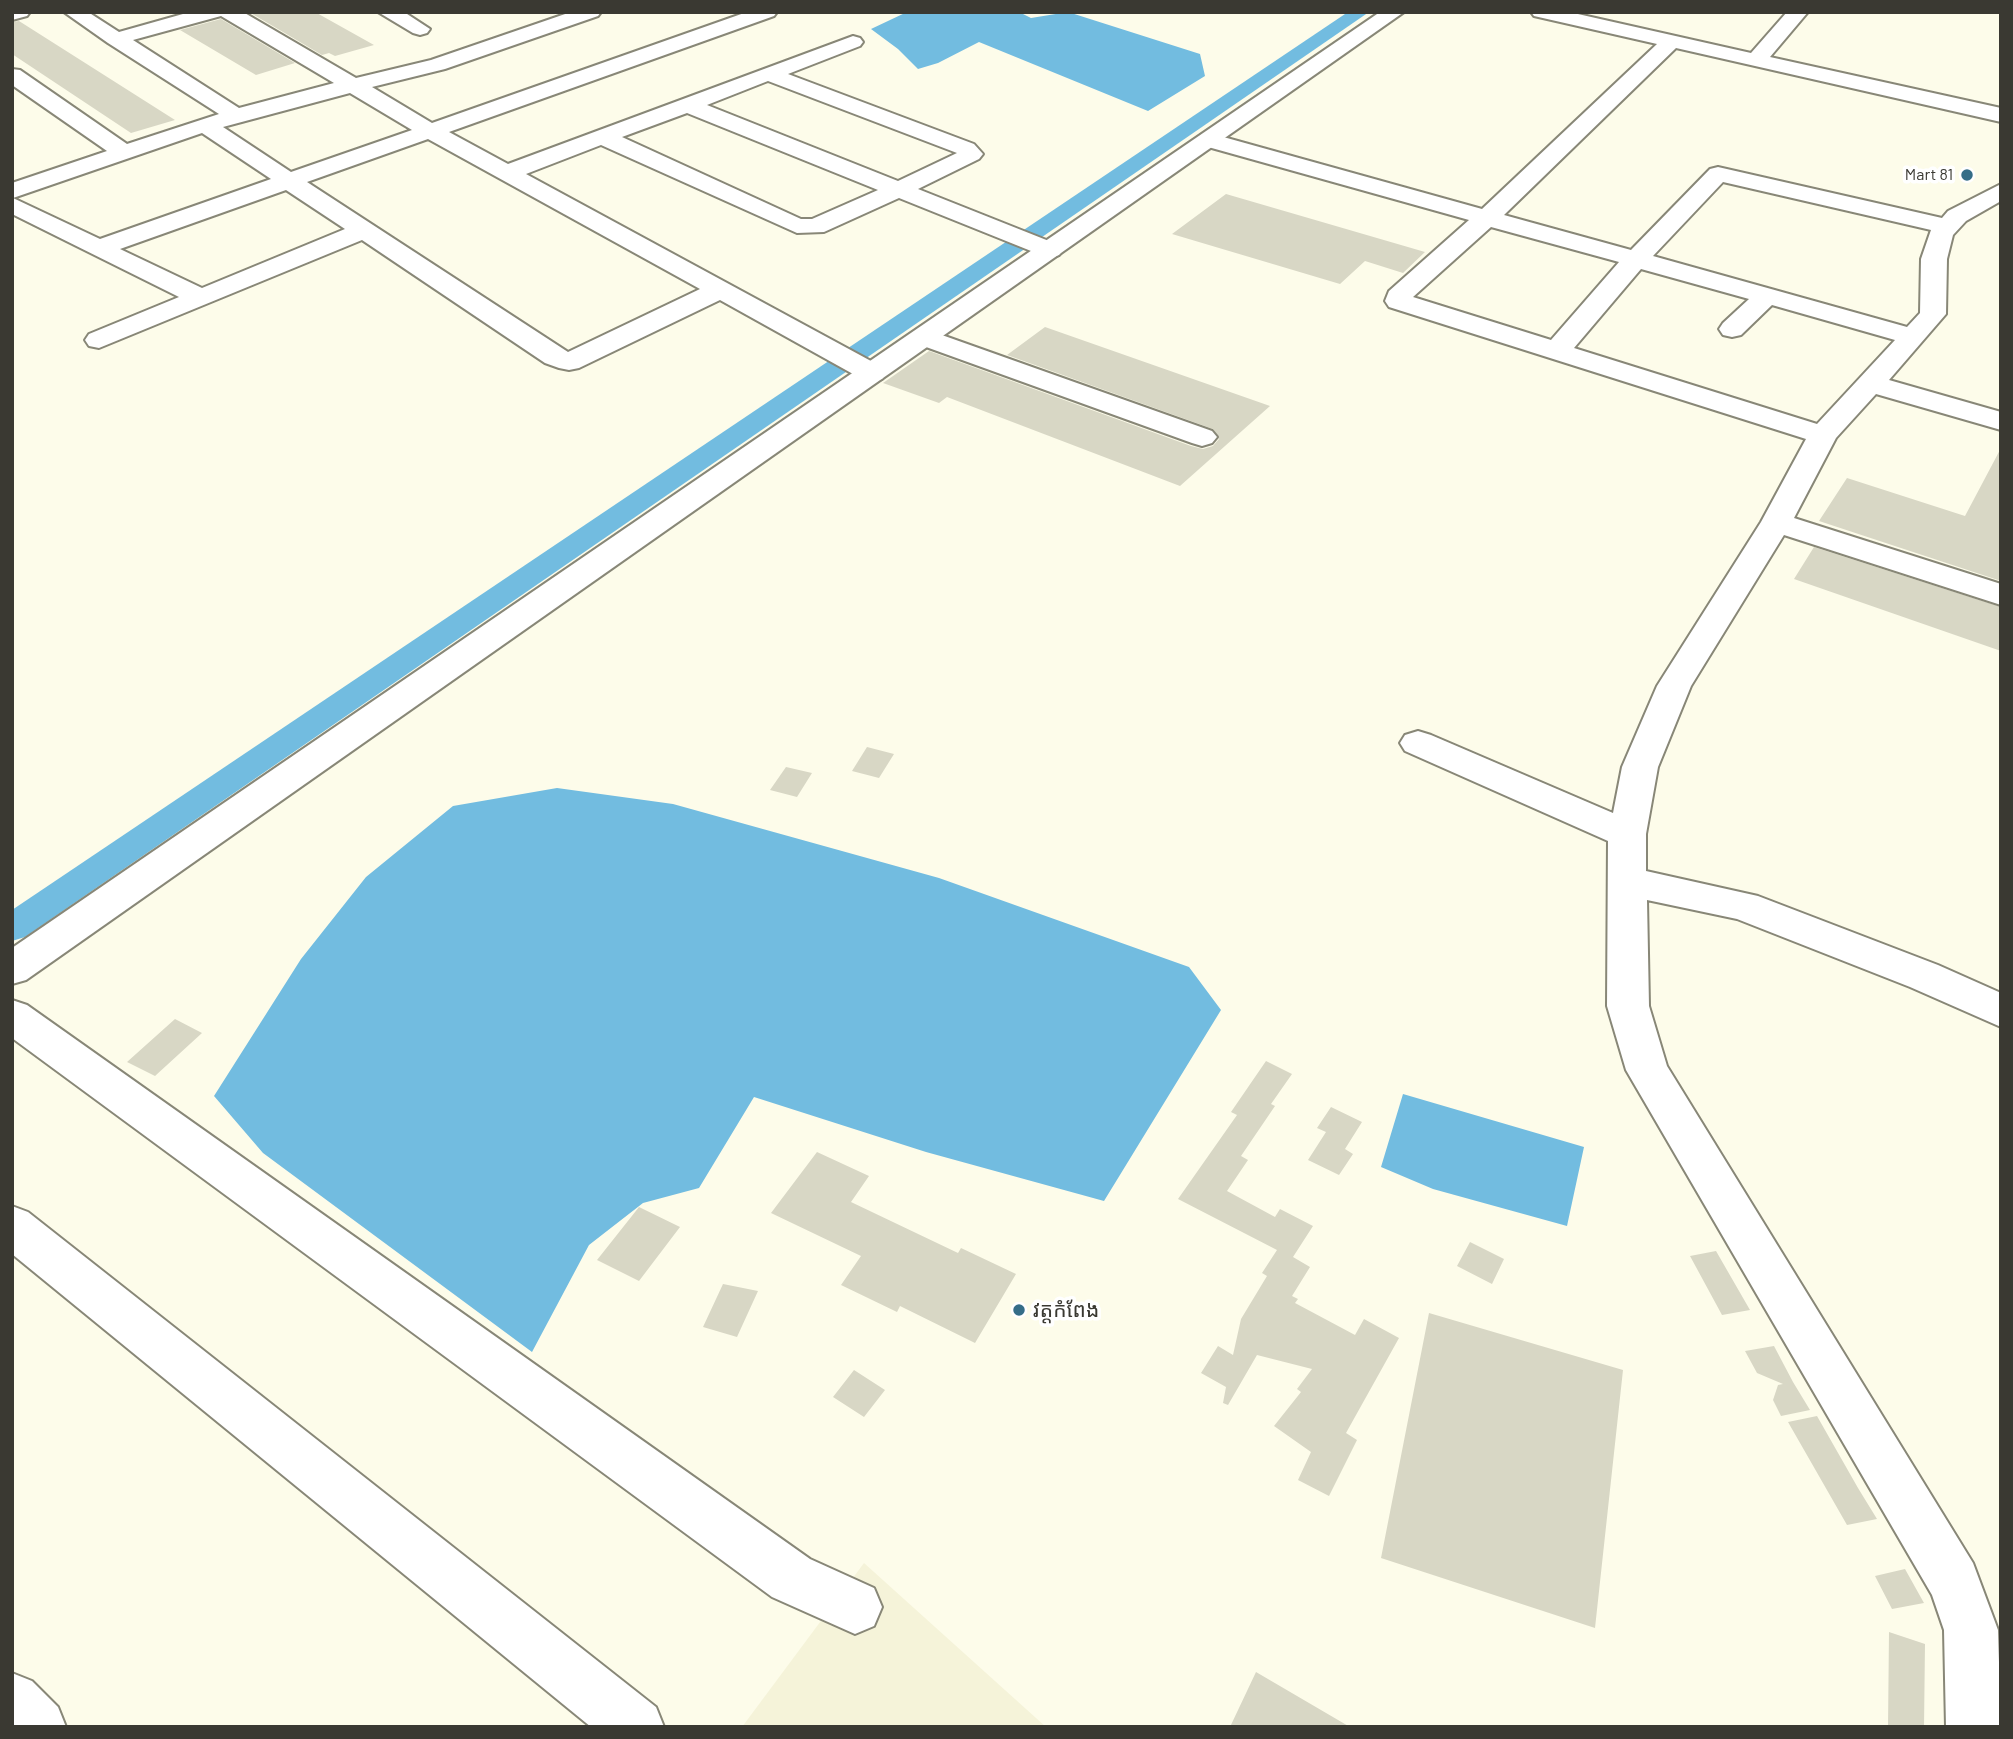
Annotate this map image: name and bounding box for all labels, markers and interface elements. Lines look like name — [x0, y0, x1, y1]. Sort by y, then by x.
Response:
place label: Mart 81 — [1905, 165, 1953, 185]
marker: Mart 81 — [1959, 167, 1975, 183]
place label: វត្តកំពែង — [1033, 1297, 1099, 1323]
marker: វត្តកំពែង — [1011, 1302, 1027, 1318]

